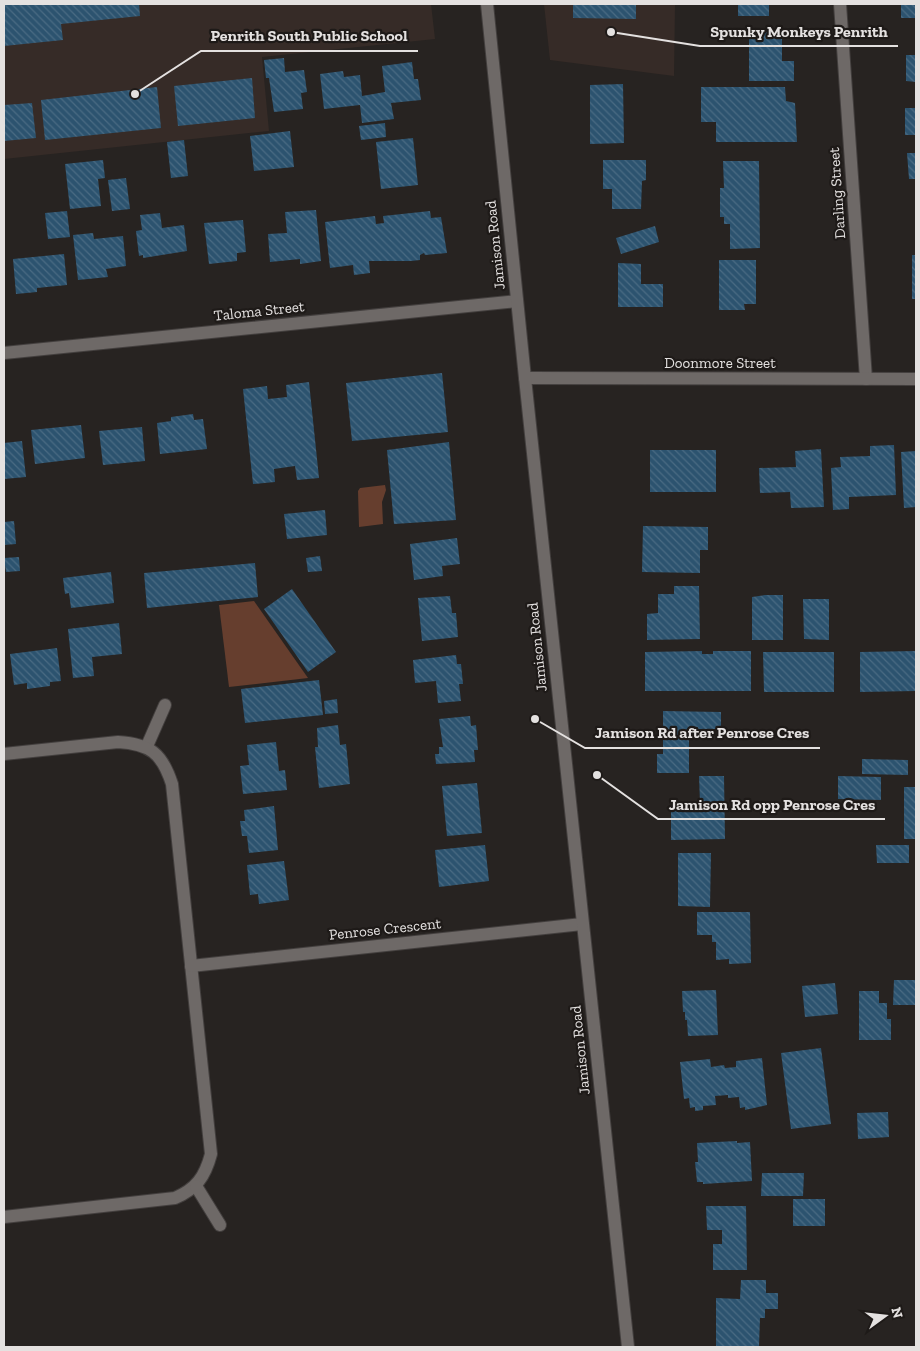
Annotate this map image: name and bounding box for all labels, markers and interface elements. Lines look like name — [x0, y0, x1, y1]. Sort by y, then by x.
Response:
callout: Spunky Monkeys Penrith — [700, 15, 898, 46]
callout: Penrith South Public School — [201, 20, 418, 51]
text: Spunky Monkeys Penrith — [710, 22, 888, 41]
text: Penrith South Public School — [211, 26, 408, 45]
street label: Darling Street — [825, 146, 849, 239]
street label: Jamison Road — [481, 199, 509, 290]
street label: Taloma Street — [213, 297, 306, 325]
street label: Doonmore Street — [664, 354, 776, 372]
street label: Jamison Road — [523, 601, 551, 692]
callout: Jamison Rd after Penrose Cres — [585, 717, 820, 748]
text: Jamison Rd after Penrose Cres — [595, 723, 809, 742]
callout: Jamison Rd opp Penrose Cres — [658, 788, 885, 819]
text: Jamison Rd opp Penrose Cres — [669, 795, 875, 814]
street label: Penrose Crescent — [328, 914, 442, 944]
street label: Jamison Road — [566, 1004, 594, 1095]
north arrow — [860, 1291, 910, 1341]
text: N — [887, 1305, 907, 1320]

